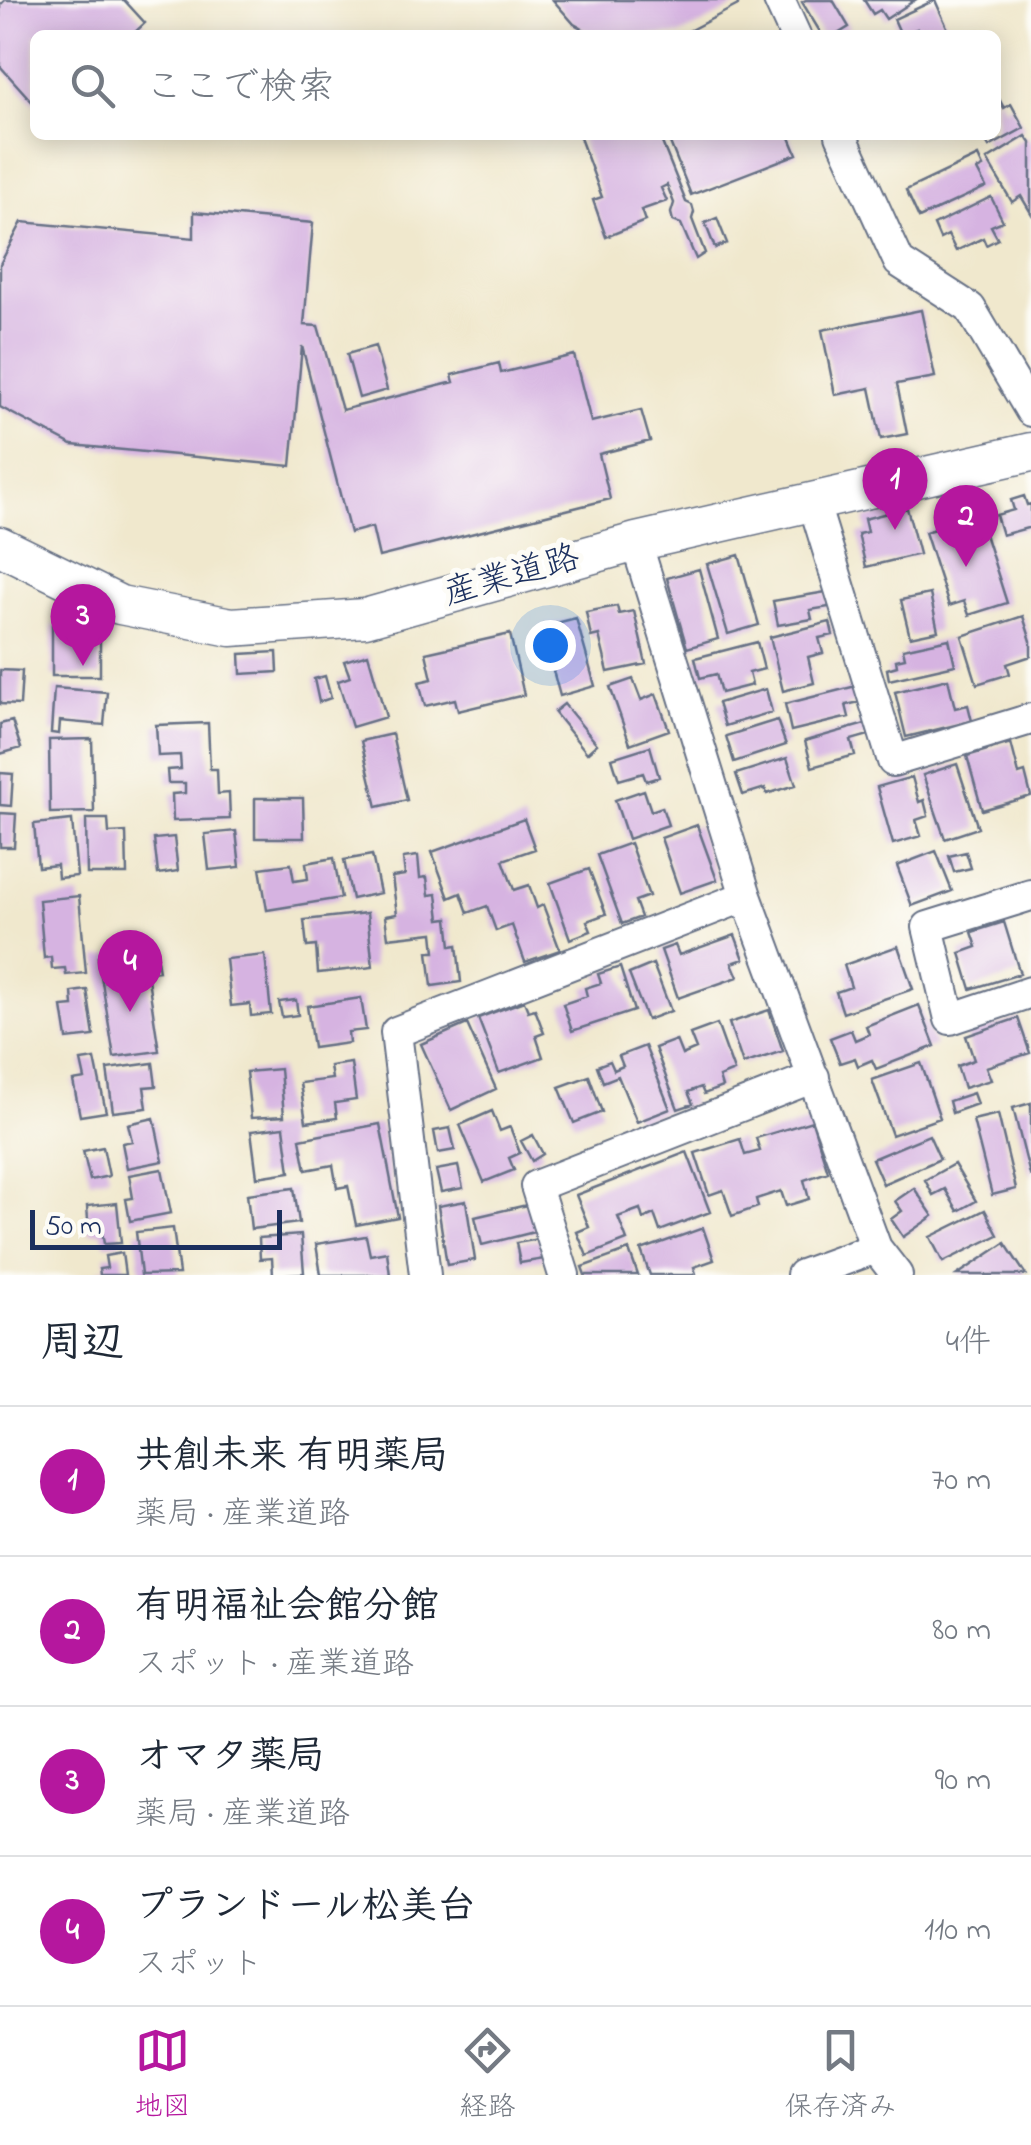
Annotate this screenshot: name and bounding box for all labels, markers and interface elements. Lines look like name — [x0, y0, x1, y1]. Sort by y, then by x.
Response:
search box — [30, 30, 1001, 140]
icon: search — [65, 58, 120, 113]
text: ここで検索 — [145, 61, 335, 117]
pin: 1 — [862, 448, 928, 530]
pin: 2 — [934, 484, 998, 567]
street label: 産業道路 — [438, 533, 586, 621]
pin: 3 — [51, 584, 116, 666]
your location — [525, 620, 576, 671]
pin: 4 — [98, 930, 162, 1012]
scale bar — [30, 1205, 282, 1250]
text: 50 m — [45, 1207, 102, 1248]
text: 周辺 — [40, 1314, 124, 1375]
text: 4件 — [946, 1320, 991, 1367]
text: 共創未来 有明薬局 — [135, 1430, 449, 1486]
text: 1 — [67, 1458, 78, 1505]
text: 70 m — [931, 1458, 991, 1505]
text: 薬局 · 産業道路 — [135, 1492, 350, 1539]
text: 有明福祉会館分館 — [135, 1580, 439, 1636]
text: 2 — [65, 1608, 80, 1655]
text: 80 m — [932, 1608, 991, 1655]
text: スポット · 産業道路 — [135, 1642, 414, 1689]
text: オマタ薬局 — [135, 1730, 325, 1786]
text: 3 — [66, 1758, 79, 1805]
text: 90 m — [935, 1758, 991, 1805]
text: 薬局 · 産業道路 — [135, 1792, 350, 1839]
text: プランドール松美台 — [135, 1880, 475, 1936]
text: 4 — [66, 1908, 79, 1955]
text: 110 m — [924, 1908, 991, 1955]
text: スポット — [135, 1942, 263, 1989]
tab: 地図 — [134, 2023, 191, 2129]
tab: 経路 — [459, 2023, 516, 2129]
tab: 保存済み — [784, 2023, 897, 2129]

